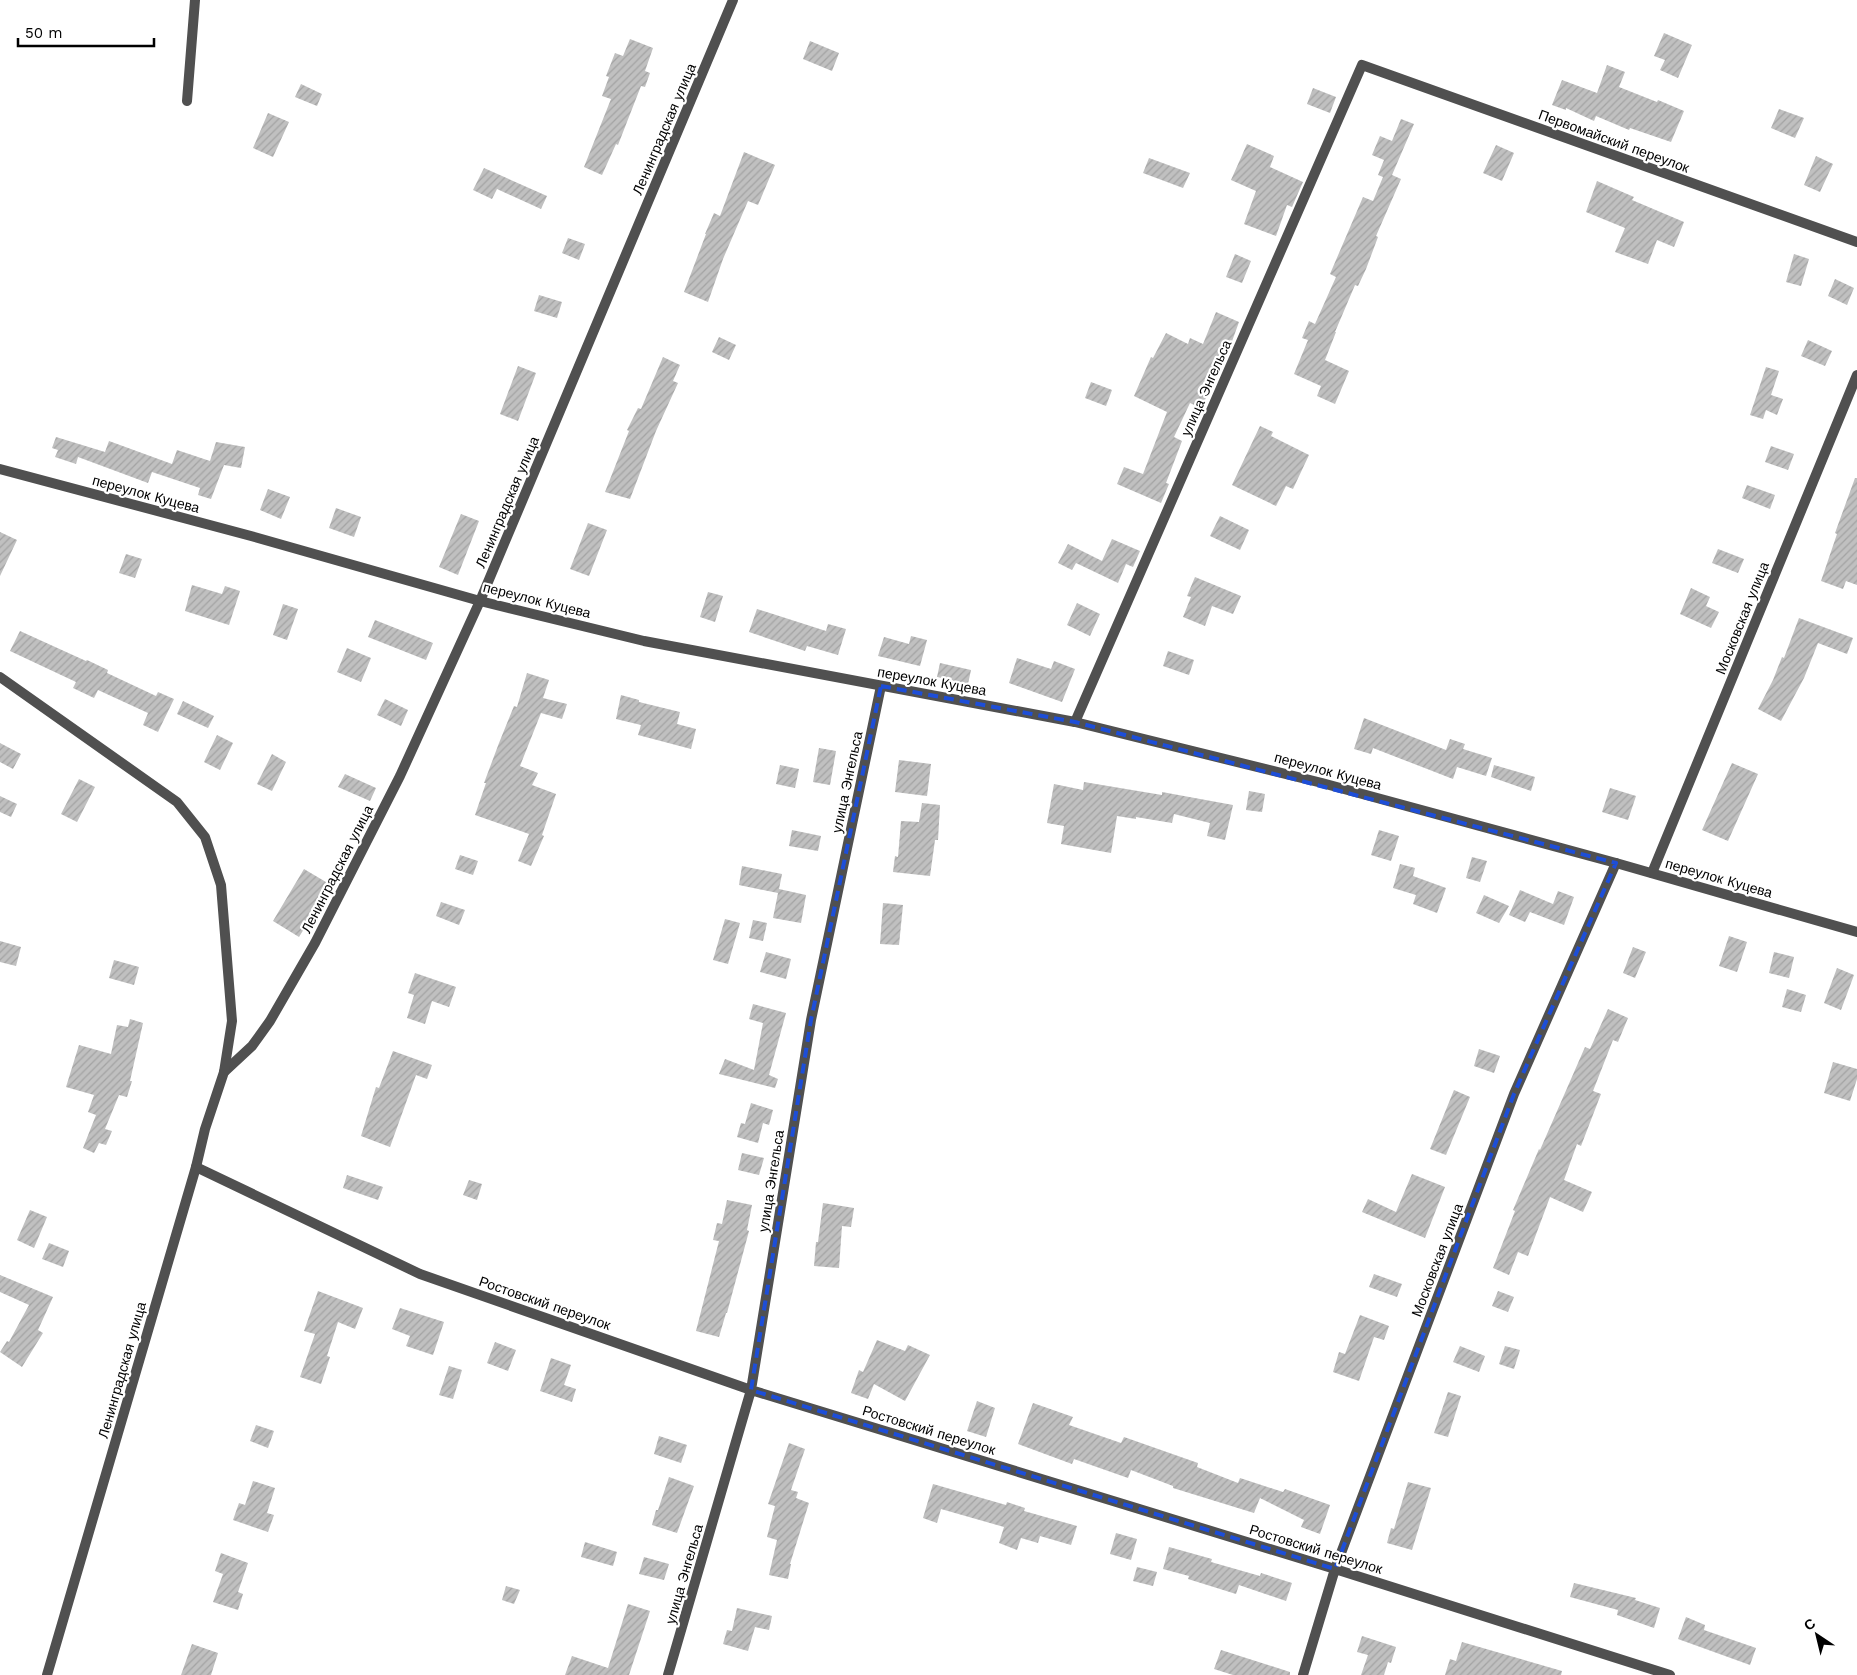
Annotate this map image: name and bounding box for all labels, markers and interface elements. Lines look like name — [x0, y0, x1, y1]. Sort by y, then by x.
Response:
scale bar — [18, 15, 154, 47]
text: 50 m — [25, 24, 62, 42]
street label: Ленинградская улица — [629, 61, 699, 197]
street label: Первомайский переулок — [1536, 106, 1692, 176]
street label: улица Энгельса — [1178, 337, 1234, 439]
street label: Ленинградская улица — [472, 434, 542, 570]
street label: переулок Куцева — [91, 472, 202, 516]
street label: Московская улица — [1712, 559, 1772, 677]
street label: переулок Куцева — [482, 579, 593, 621]
street label: переулок Куцева — [876, 664, 988, 698]
street label: улица Энгельса — [828, 730, 866, 834]
street label: переулок Куцева — [1273, 749, 1384, 793]
street label: Ленинградская улица — [298, 802, 376, 936]
street label: переулок Куцева — [1664, 855, 1774, 901]
street label: улица Энгельса — [755, 1128, 787, 1233]
street label: Московская улица — [1408, 1201, 1466, 1319]
street label: Ростовский переулок — [477, 1273, 614, 1333]
street label: Ленинградская улица — [95, 1300, 149, 1440]
street label: Ростовский переулок — [861, 1402, 998, 1458]
street label: Ростовский переулок — [1248, 1521, 1385, 1577]
street label: улица Энгельса — [662, 1522, 706, 1626]
north arrow — [1792, 1610, 1842, 1660]
text: С — [1801, 1615, 1818, 1634]

